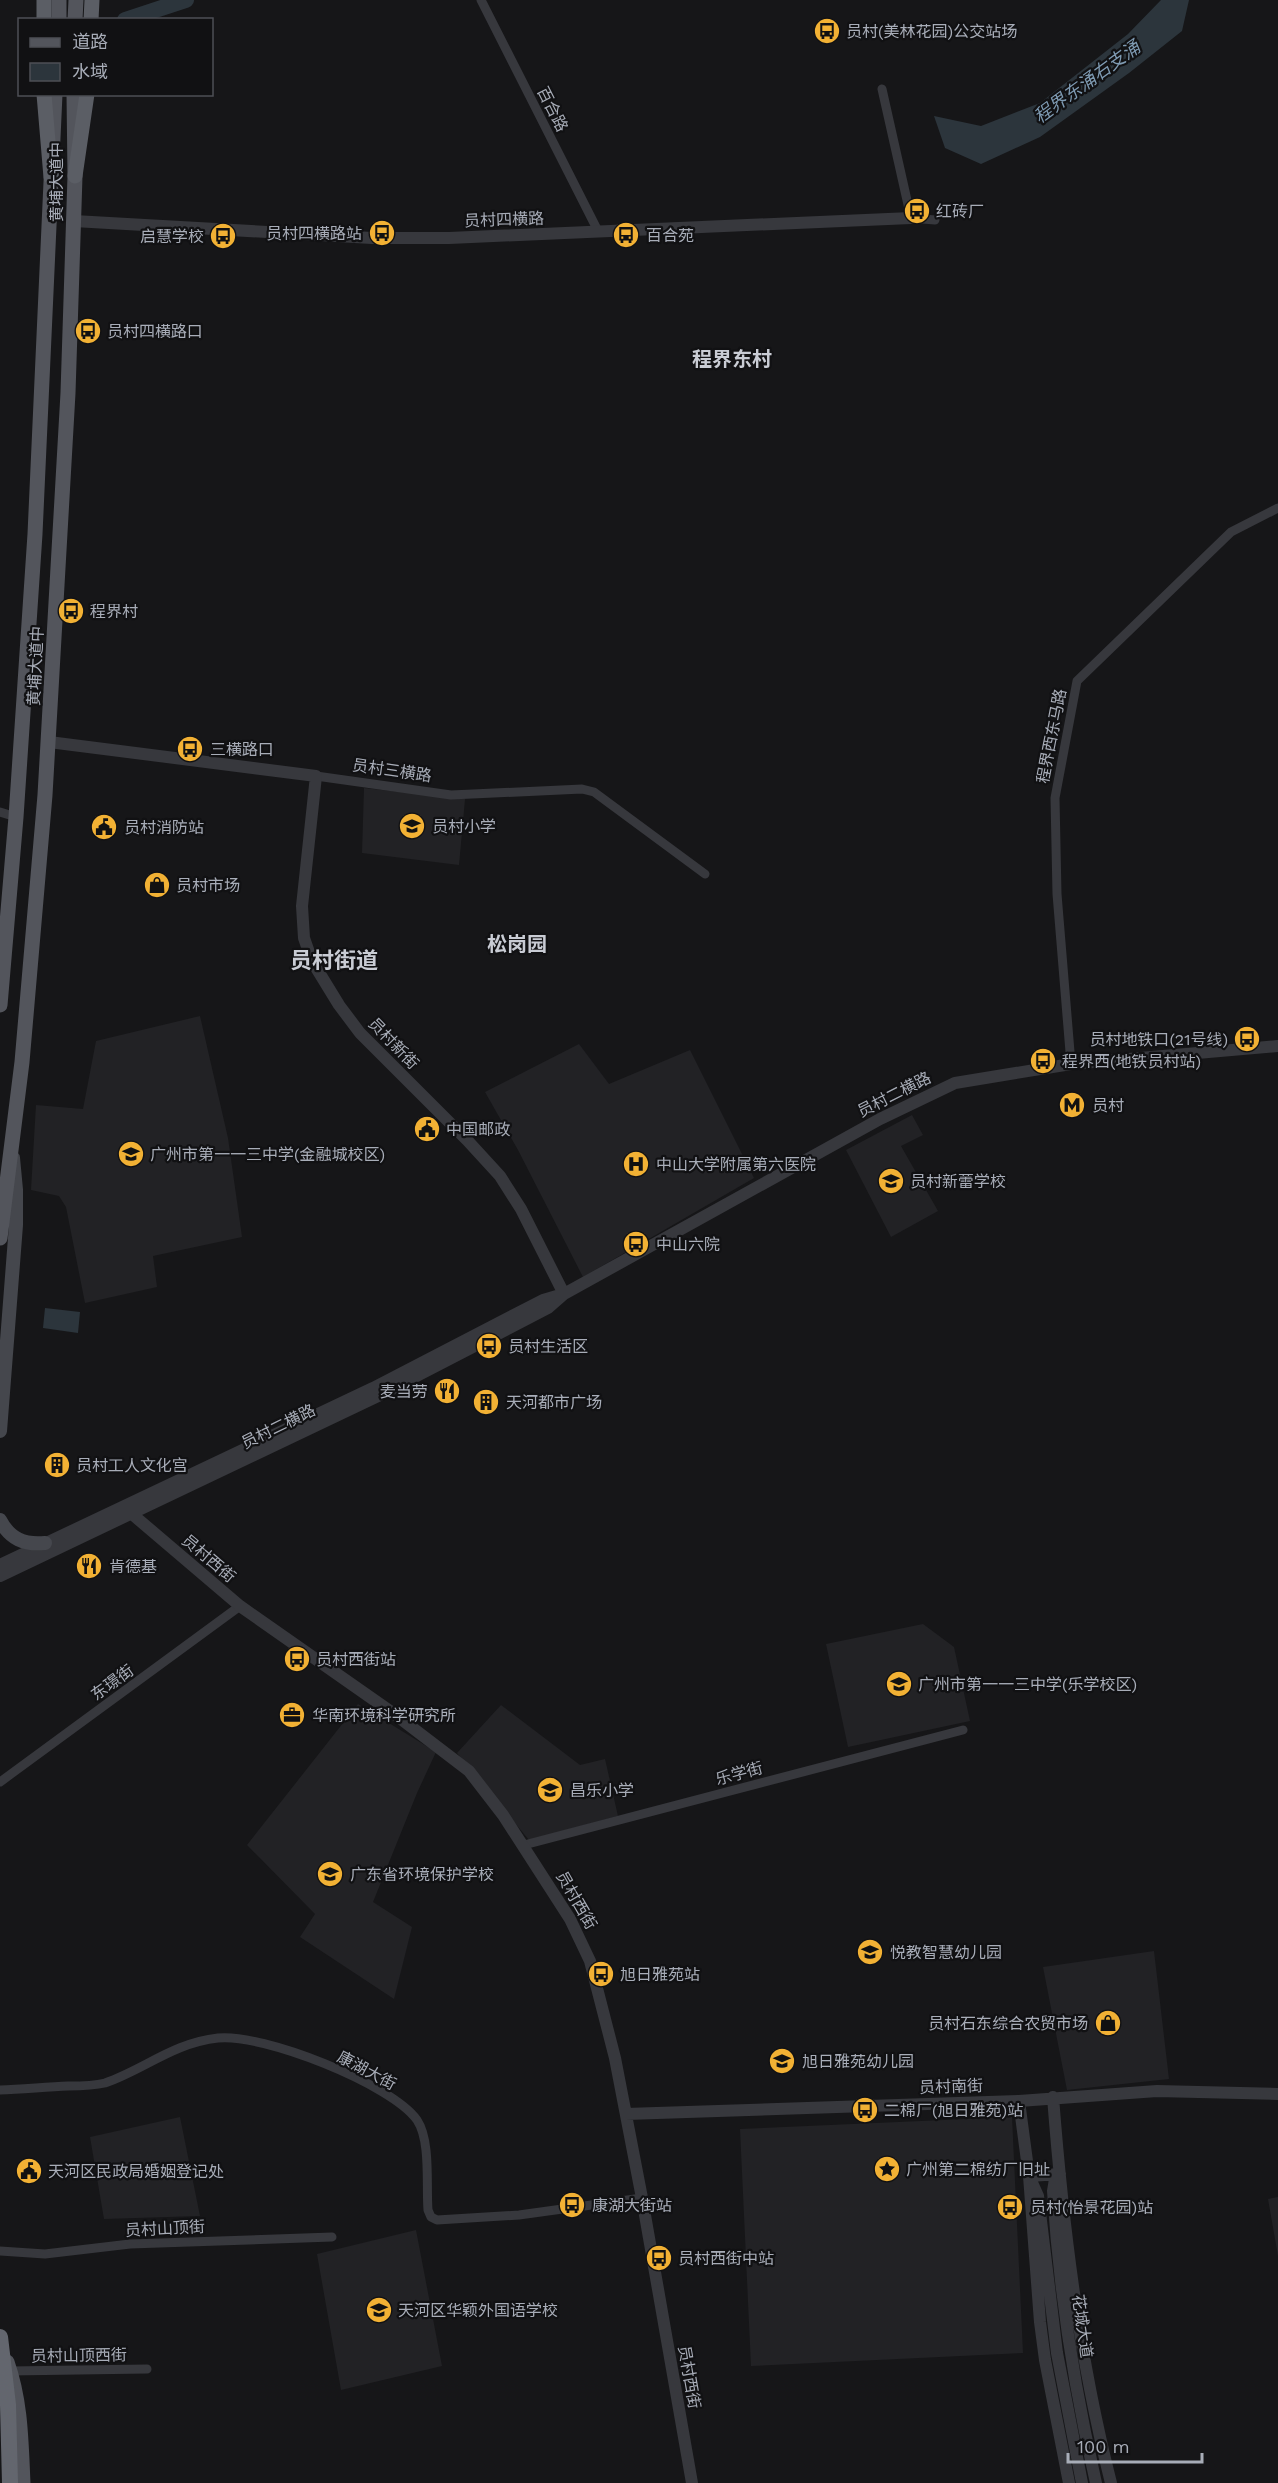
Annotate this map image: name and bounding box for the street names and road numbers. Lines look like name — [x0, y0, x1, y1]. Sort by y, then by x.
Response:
street label: 百合路 — [533, 84, 572, 135]
street label: 黄埔大道中 — [47, 142, 66, 222]
street label: 员村四横路 — [464, 209, 544, 230]
street label: 黄埔大道中 — [24, 626, 47, 706]
street label: 程界西东马路 — [1033, 687, 1070, 785]
street label: 员村三横路 — [351, 756, 433, 785]
street label: 员村新街 — [365, 1014, 423, 1073]
street label: 员村二横路 — [854, 1068, 934, 1121]
street label: 员村二横路 — [238, 1400, 318, 1453]
street label: 员村西街 — [178, 1531, 239, 1586]
street label: 东璟街 — [87, 1661, 137, 1704]
street label: 乐学街 — [713, 1758, 765, 1789]
street label: 员村西街 — [552, 1868, 601, 1933]
street label: 康湖大街 — [334, 2047, 399, 2094]
street label: 员村南街 — [919, 2076, 983, 2097]
street label: 员村山顶街 — [125, 2217, 205, 2240]
street label: 花城大道 — [1069, 2293, 1096, 2359]
street label: 员村西街 — [675, 2344, 704, 2410]
street label: 员村山顶西街 — [31, 2345, 127, 2366]

